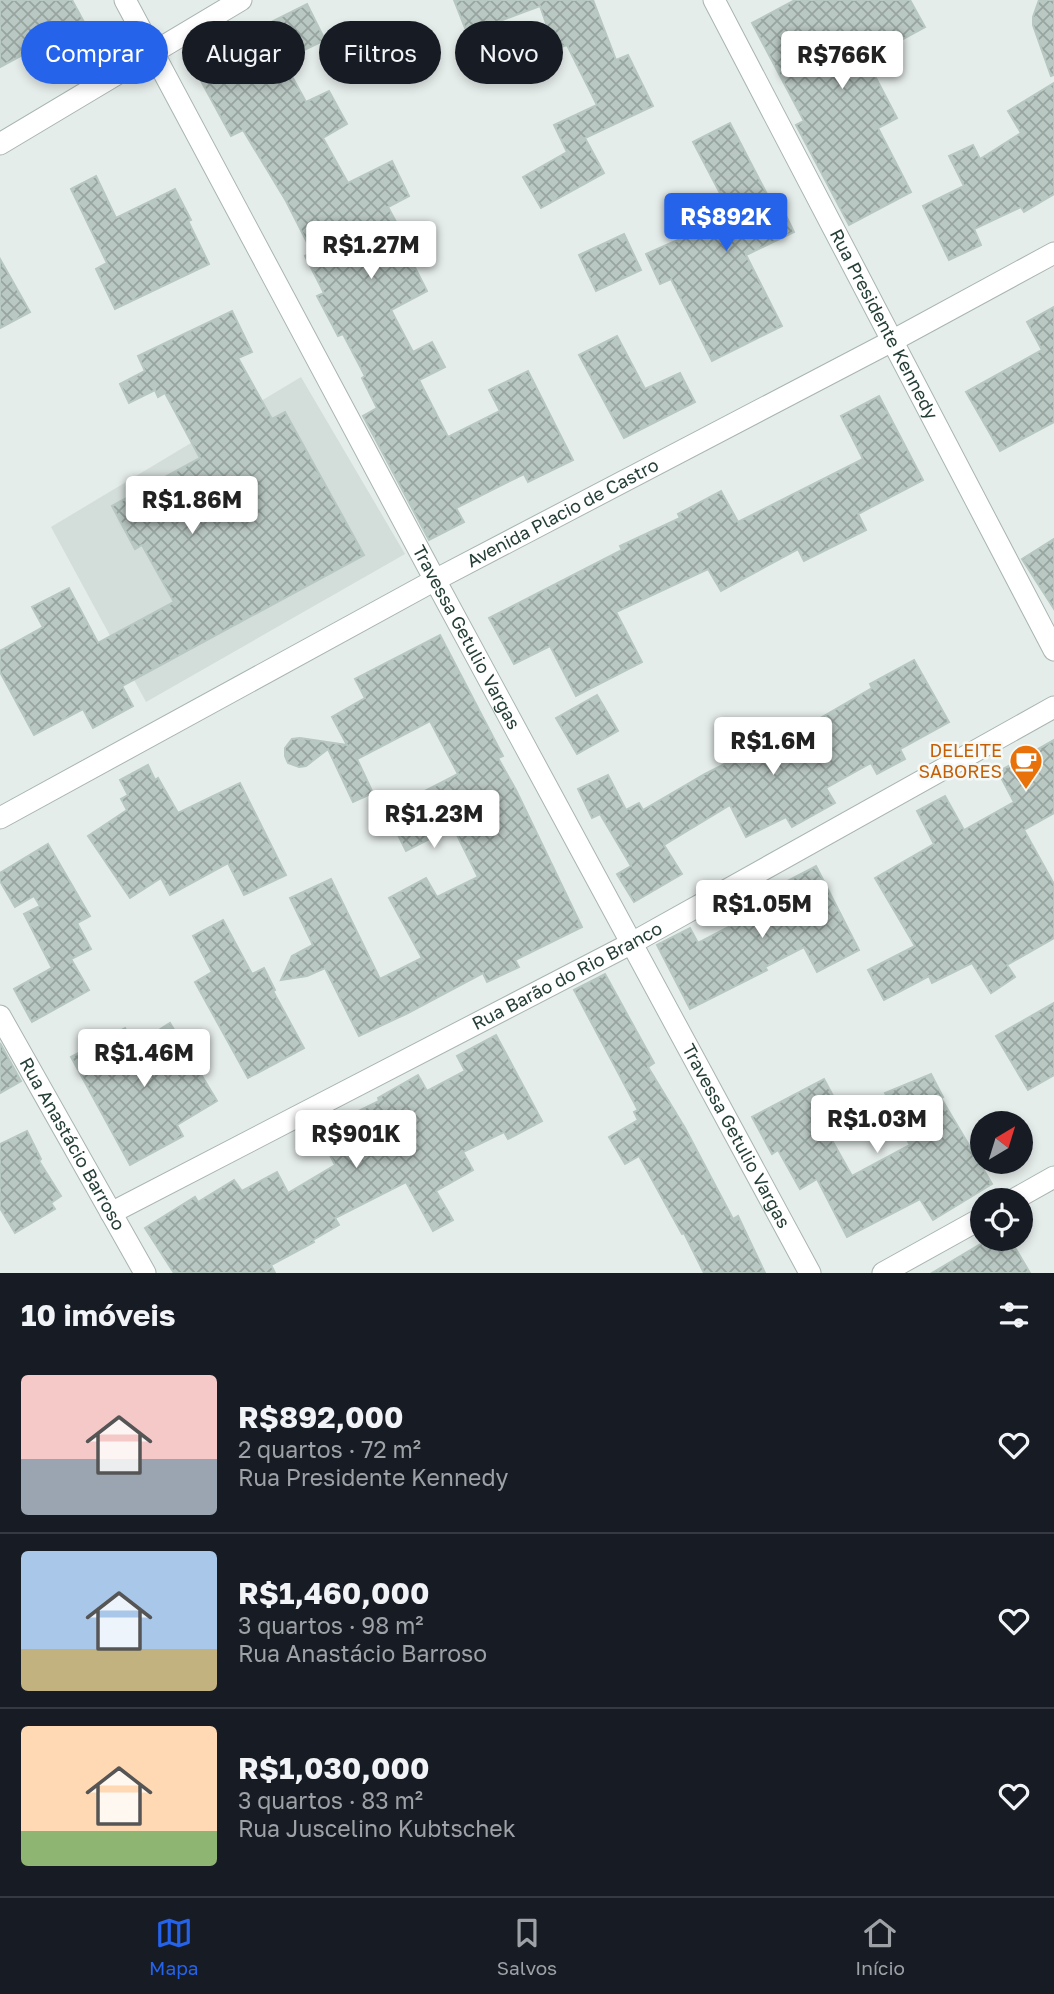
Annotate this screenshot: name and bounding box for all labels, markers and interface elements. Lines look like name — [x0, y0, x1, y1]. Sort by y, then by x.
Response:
chip: Comprar — [21, 21, 168, 84]
chip: Alugar — [182, 21, 305, 84]
chip: Filtros — [319, 21, 441, 84]
chip: Novo — [455, 21, 563, 84]
pin: R$766K — [785, 32, 899, 91]
text: R$766K — [797, 40, 887, 68]
pin: R$892K — [669, 194, 783, 253]
text: R$892K — [680, 202, 772, 230]
pin: R$1.27M — [306, 222, 436, 281]
street label: Rua Presidente Kennedy — [826, 225, 943, 423]
text: R$1.27M — [322, 230, 420, 258]
street label: Avenida Placio de Castro — [463, 453, 662, 572]
pin: R$1.86M — [127, 476, 257, 536]
text: R$1.86M — [142, 485, 242, 513]
street label: Travessa Getulio Vargas — [408, 541, 526, 733]
pin: R$1.6M — [716, 718, 830, 777]
text: R$1.6M — [730, 726, 816, 754]
place label: DELEITE SABORES — [919, 739, 1002, 782]
cafe icon: DELEITE SABORES — [1007, 742, 1045, 791]
pin: R$1.23M — [369, 790, 499, 850]
text: R$1.23M — [384, 799, 484, 827]
pin: R$1.05M — [697, 880, 827, 940]
text: R$1.05M — [712, 889, 812, 917]
street label: Rua Barão do Rio Branco — [468, 916, 666, 1034]
pin: R$1.46M — [79, 1030, 209, 1089]
text: R$1.46M — [94, 1038, 194, 1066]
street label: Travessa Getulio Vargas — [678, 1040, 796, 1232]
street label: Rua Anastácio Barroso — [16, 1053, 131, 1234]
pin: R$1.03M — [812, 1096, 942, 1155]
text: R$1.03M — [827, 1104, 927, 1132]
pin: R$901K — [299, 1110, 413, 1170]
north arrow — [970, 1111, 1032, 1174]
map controls — [970, 1111, 1033, 1251]
text: R$901K — [311, 1119, 401, 1147]
button: locate — [970, 1188, 1033, 1251]
icon: filters — [995, 1296, 1033, 1334]
text: 10 imóveis — [21, 1297, 175, 1333]
text: R$892,000 — [238, 1399, 404, 1435]
icon: home — [77, 1403, 161, 1487]
icon: heart — [995, 1426, 1033, 1464]
text: 2 quartos · 72 m² — [238, 1435, 421, 1463]
text: Rua Presidente Kennedy — [238, 1463, 508, 1491]
text: R$1,460,000 — [238, 1575, 429, 1611]
icon: home — [77, 1579, 161, 1663]
icon: heart — [995, 1602, 1033, 1640]
text: 3 quartos · 98 m² — [238, 1611, 424, 1639]
text: Rua Anastácio Barroso — [238, 1639, 487, 1667]
text: R$1,030,000 — [238, 1750, 429, 1786]
icon: home — [77, 1754, 161, 1838]
icon: heart — [995, 1777, 1033, 1815]
text: 3 quartos · 83 m² — [238, 1786, 423, 1814]
text: Rua Juscelino Kubtschek — [238, 1814, 516, 1842]
tab: Mapa — [149, 1914, 199, 1979]
tab: Salvos — [497, 1914, 557, 1979]
tab: Início — [855, 1914, 905, 1979]

